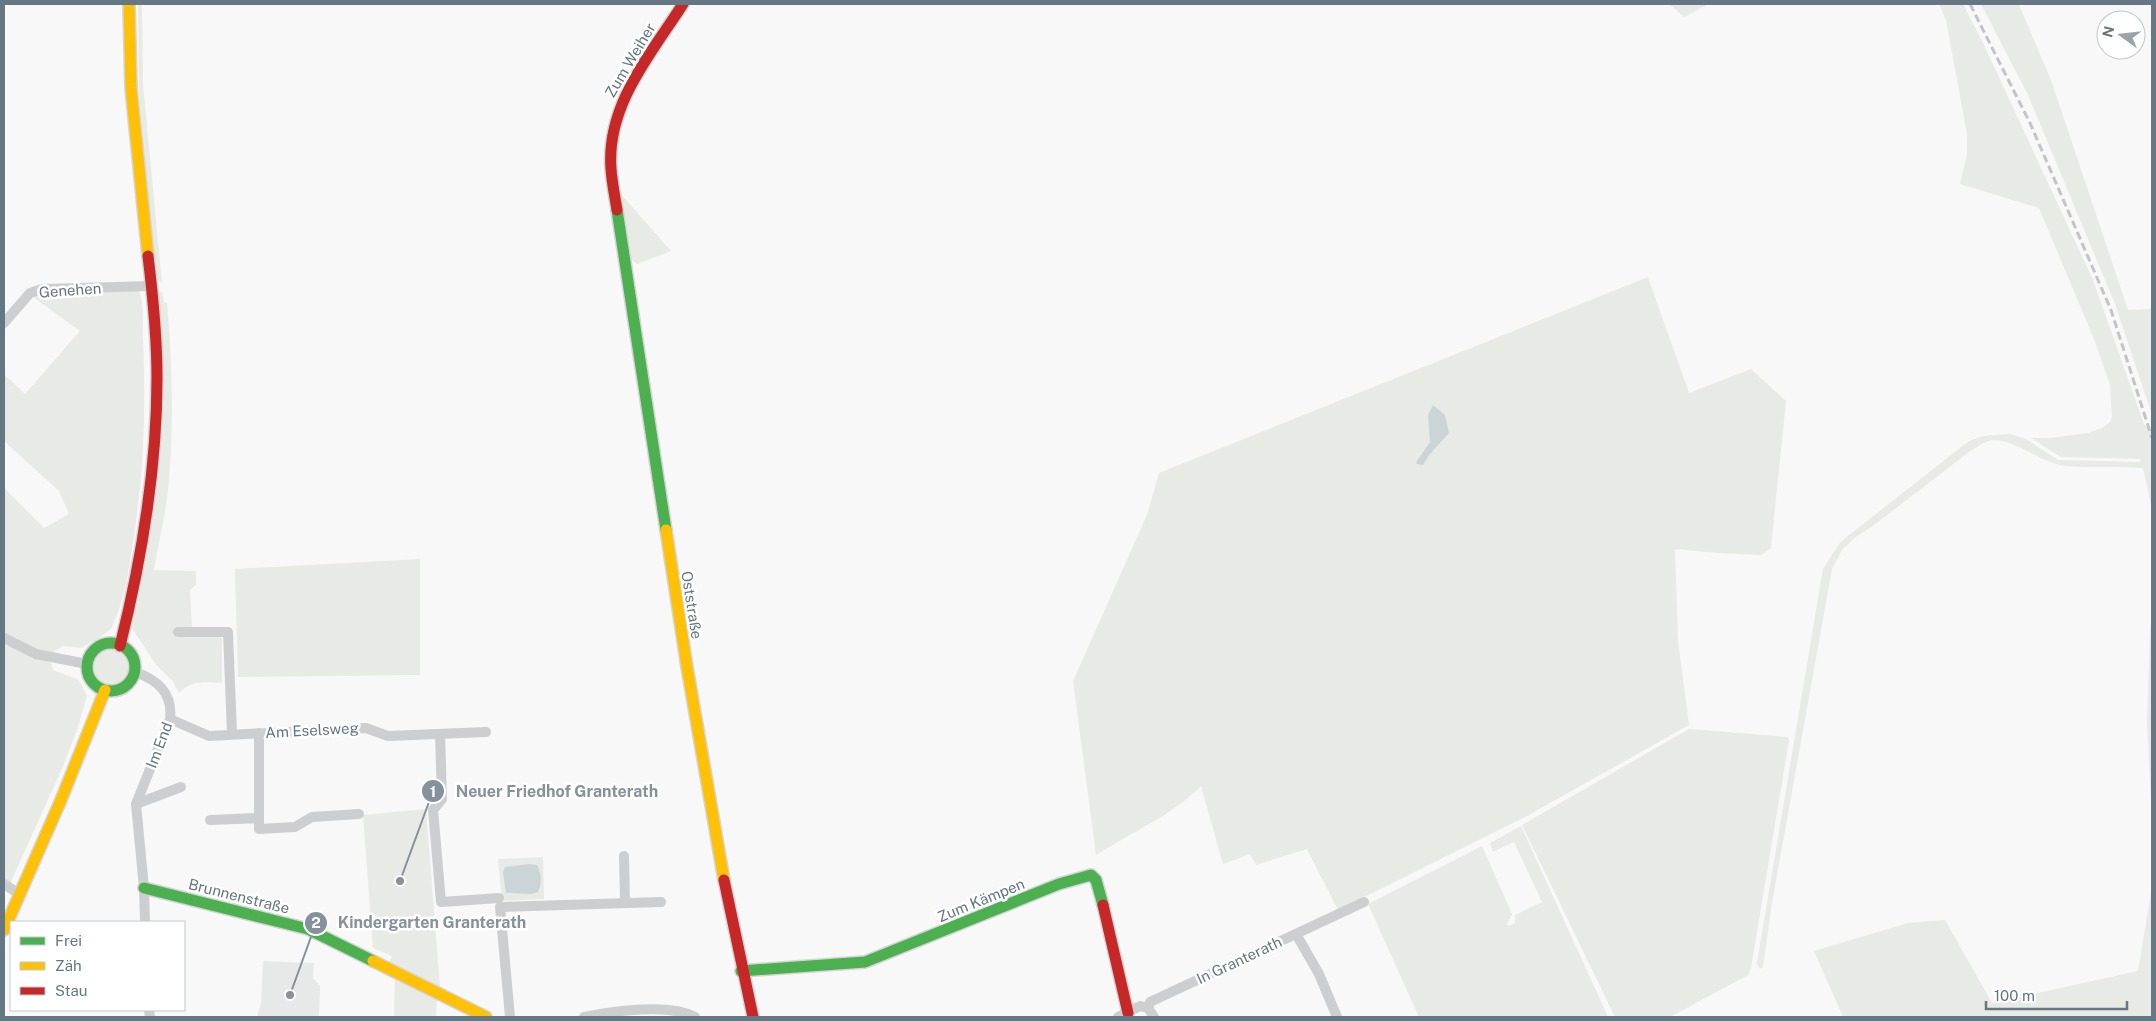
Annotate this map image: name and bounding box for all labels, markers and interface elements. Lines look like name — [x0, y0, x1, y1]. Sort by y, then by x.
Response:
north arrow — [2096, 10, 2146, 60]
street label: Zum Weiher — [601, 20, 659, 100]
text: N — [2099, 24, 2118, 39]
street label: Genehen — [38, 279, 102, 301]
street label: Oststraße — [678, 570, 706, 640]
street label: Am Eselsweg — [265, 719, 359, 741]
street label: Im End — [143, 720, 175, 770]
callout: Neuer Friedhof Granterath — [421, 776, 668, 807]
text: Neuer Friedhof Granterath — [456, 782, 658, 801]
text: 1 — [430, 783, 436, 800]
street label: Brunnenstraße — [187, 875, 291, 917]
street label: Zum Kämpen — [935, 875, 1027, 925]
callout: Kindergarten Granterath — [303, 907, 537, 938]
text: Kindergarten Granterath — [338, 913, 526, 932]
text: 2 — [311, 914, 321, 931]
legend — [10, 921, 185, 1011]
text: Frei — [55, 932, 82, 949]
street label: In Granterath — [1194, 933, 1284, 987]
text: Zäh — [55, 957, 82, 974]
scale bar — [1986, 978, 2127, 1010]
text: Stau — [55, 982, 88, 999]
text: 100 m — [1994, 987, 2035, 1004]

